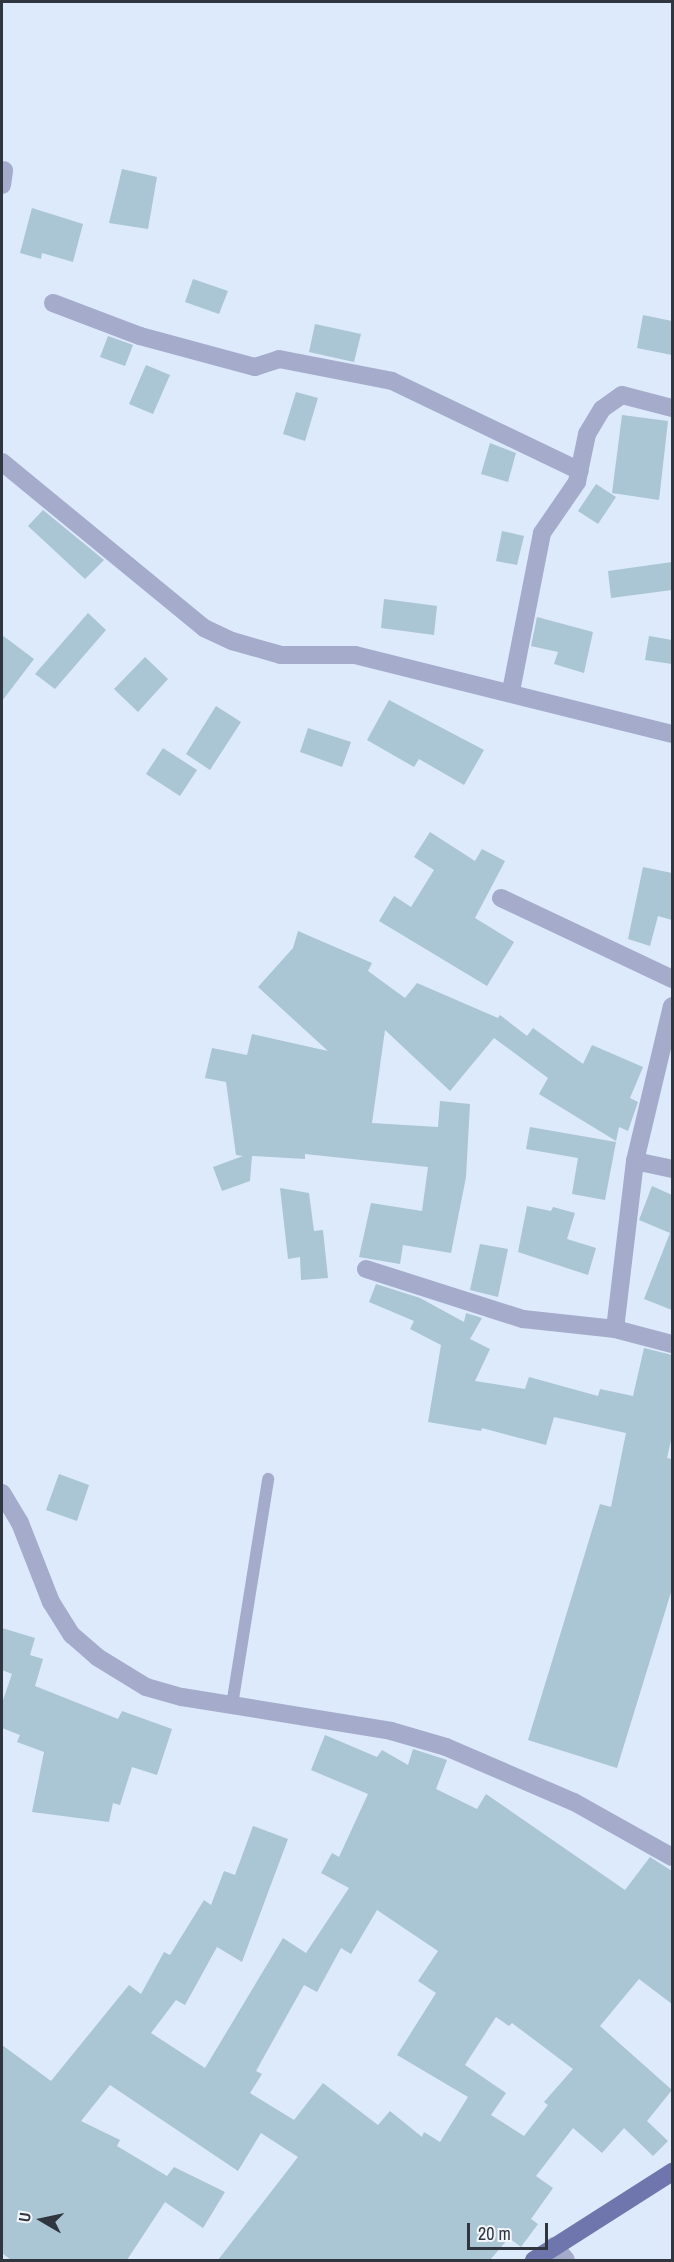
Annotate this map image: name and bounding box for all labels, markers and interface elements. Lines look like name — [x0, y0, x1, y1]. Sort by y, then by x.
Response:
north arrow — [12, 2190, 72, 2250]
text: U — [13, 2211, 36, 2224]
scale bar — [470, 2211, 551, 2249]
text: 20 m — [478, 2221, 511, 2246]

